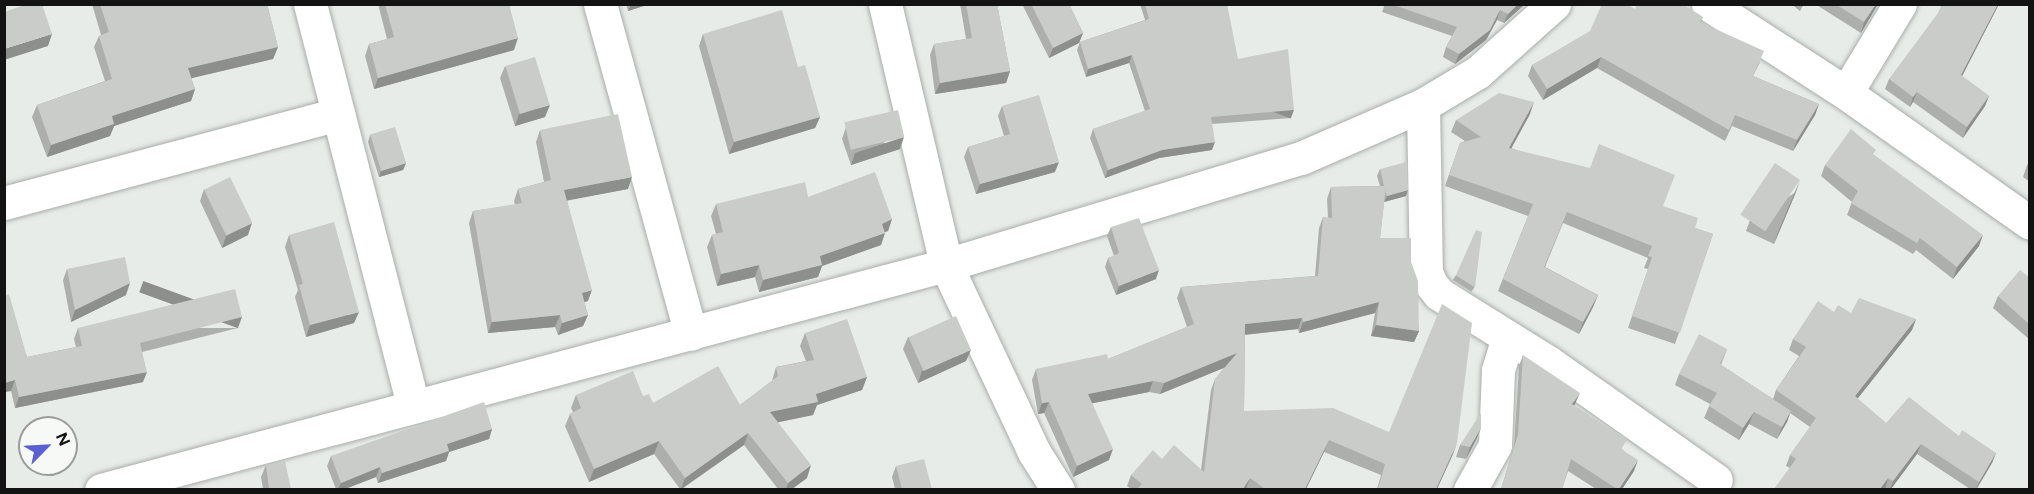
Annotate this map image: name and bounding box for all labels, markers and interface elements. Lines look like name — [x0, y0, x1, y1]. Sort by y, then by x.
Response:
north arrow — [18, 416, 78, 476]
text: N — [52, 430, 74, 449]

